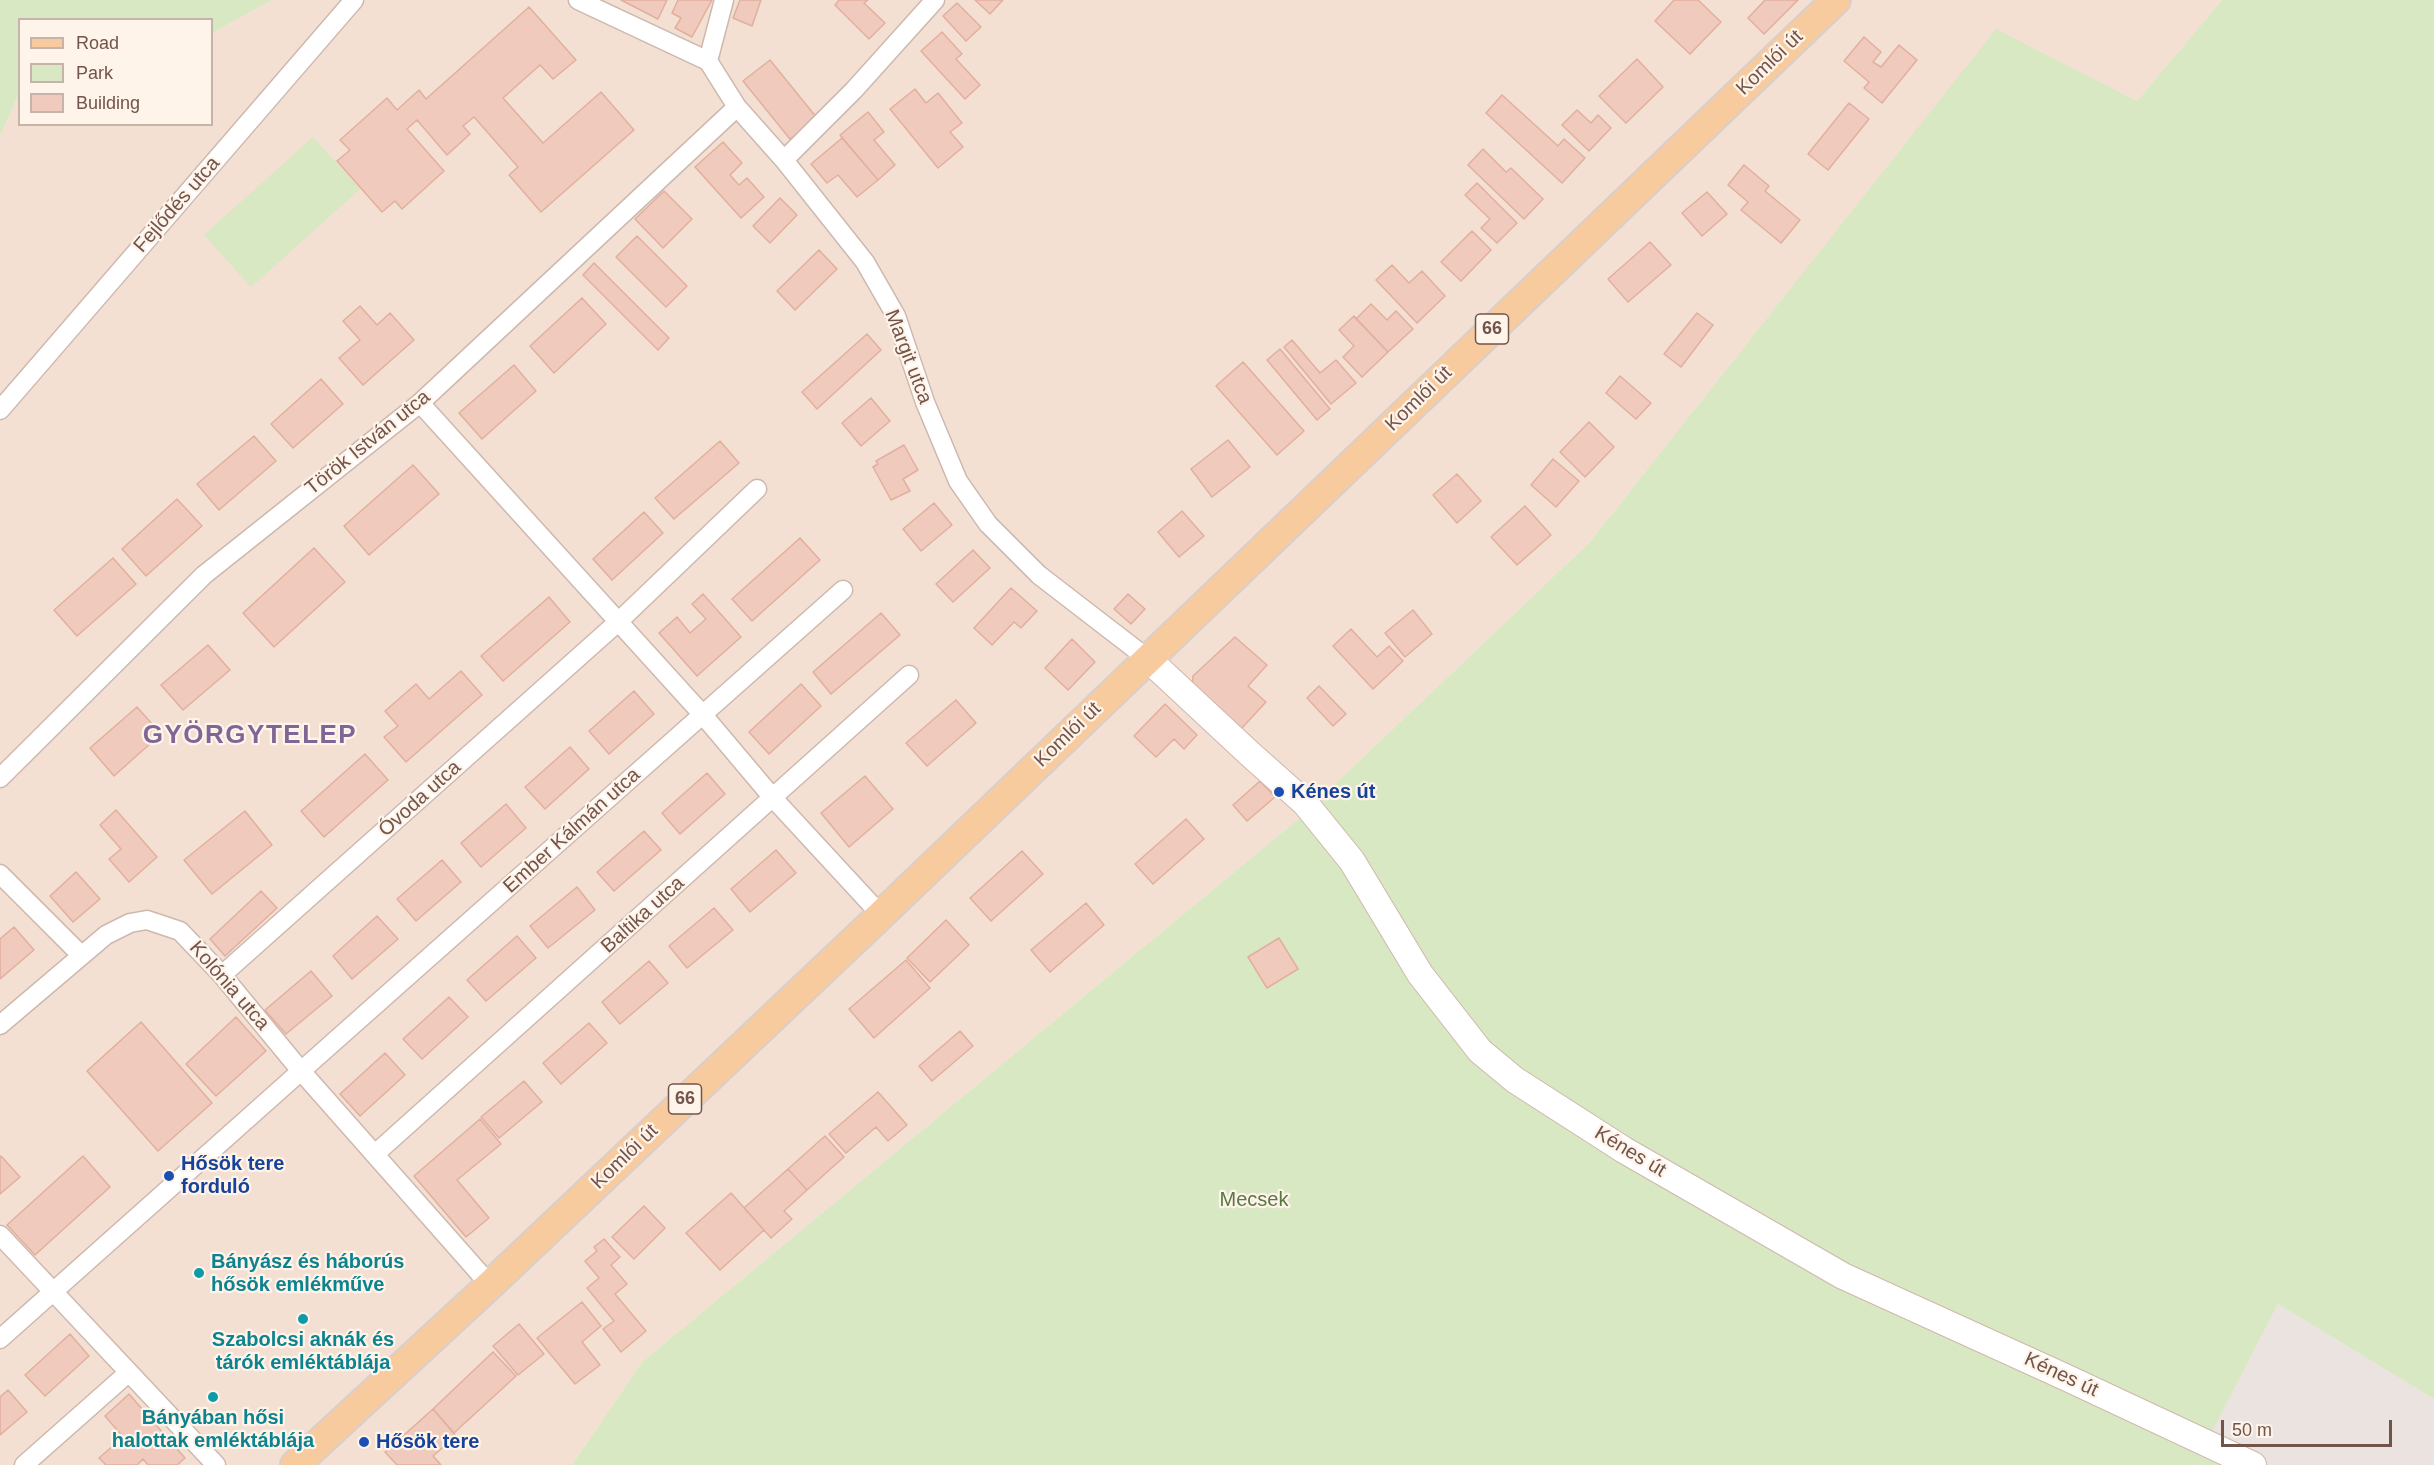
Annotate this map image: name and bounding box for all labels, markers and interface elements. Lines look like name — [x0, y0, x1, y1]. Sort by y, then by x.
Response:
legend — [18, 18, 213, 126]
street label: Komlói út — [1732, 25, 1808, 101]
text: Road — [76, 33, 119, 53]
text: Park — [76, 63, 113, 83]
text: Building — [76, 93, 140, 113]
street label: Fejlődés utca — [129, 152, 225, 258]
street label: Margit utca — [879, 307, 937, 407]
road number: 66 — [1476, 314, 1508, 344]
street label: Komlói út — [1381, 361, 1457, 437]
street label: Török István utca — [301, 385, 435, 501]
street label: Komlói út — [1030, 697, 1106, 773]
district label: GYÖRGYTELEP — [143, 720, 357, 752]
street label: Óvoda utca — [374, 756, 466, 842]
street label: Ember Kálmán utca — [499, 763, 645, 899]
place label: Kénes út — [1291, 780, 1375, 804]
marker: Kénes út — [1272, 785, 1286, 799]
street label: Baltika utca — [597, 871, 689, 959]
street label: Kolónia utca — [184, 937, 274, 1035]
road number: 66 — [668, 1084, 702, 1114]
street label: Komlói út — [587, 1119, 663, 1195]
street label: Kénes út — [1590, 1121, 1670, 1183]
place label: Hősök tere forduló — [181, 1152, 284, 1199]
marker: Hősök tere forduló — [162, 1169, 176, 1183]
park label: Mecsek — [1220, 1188, 1288, 1212]
place label: Bányász és háborús hősök emlékműve — [211, 1250, 404, 1297]
marker: Bányász és háborús hősök emlékműve — [192, 1266, 206, 1280]
marker: Szabolcsi aknák és tárók emléktáblája — [296, 1312, 310, 1326]
place label: Szabolcsi aknák és tárók emléktáblája — [212, 1328, 394, 1375]
street label: Kénes út — [2020, 1347, 2102, 1403]
marker: Bányában hősi halottak emléktáblája — [206, 1390, 220, 1404]
place label: Bányában hősi halottak emléktáblája — [112, 1406, 314, 1453]
scale bar — [2224, 1408, 2395, 1446]
text: 50 m — [2232, 1420, 2272, 1440]
place label: Hősök tere — [376, 1430, 479, 1454]
marker: Hősök tere — [357, 1435, 371, 1449]

